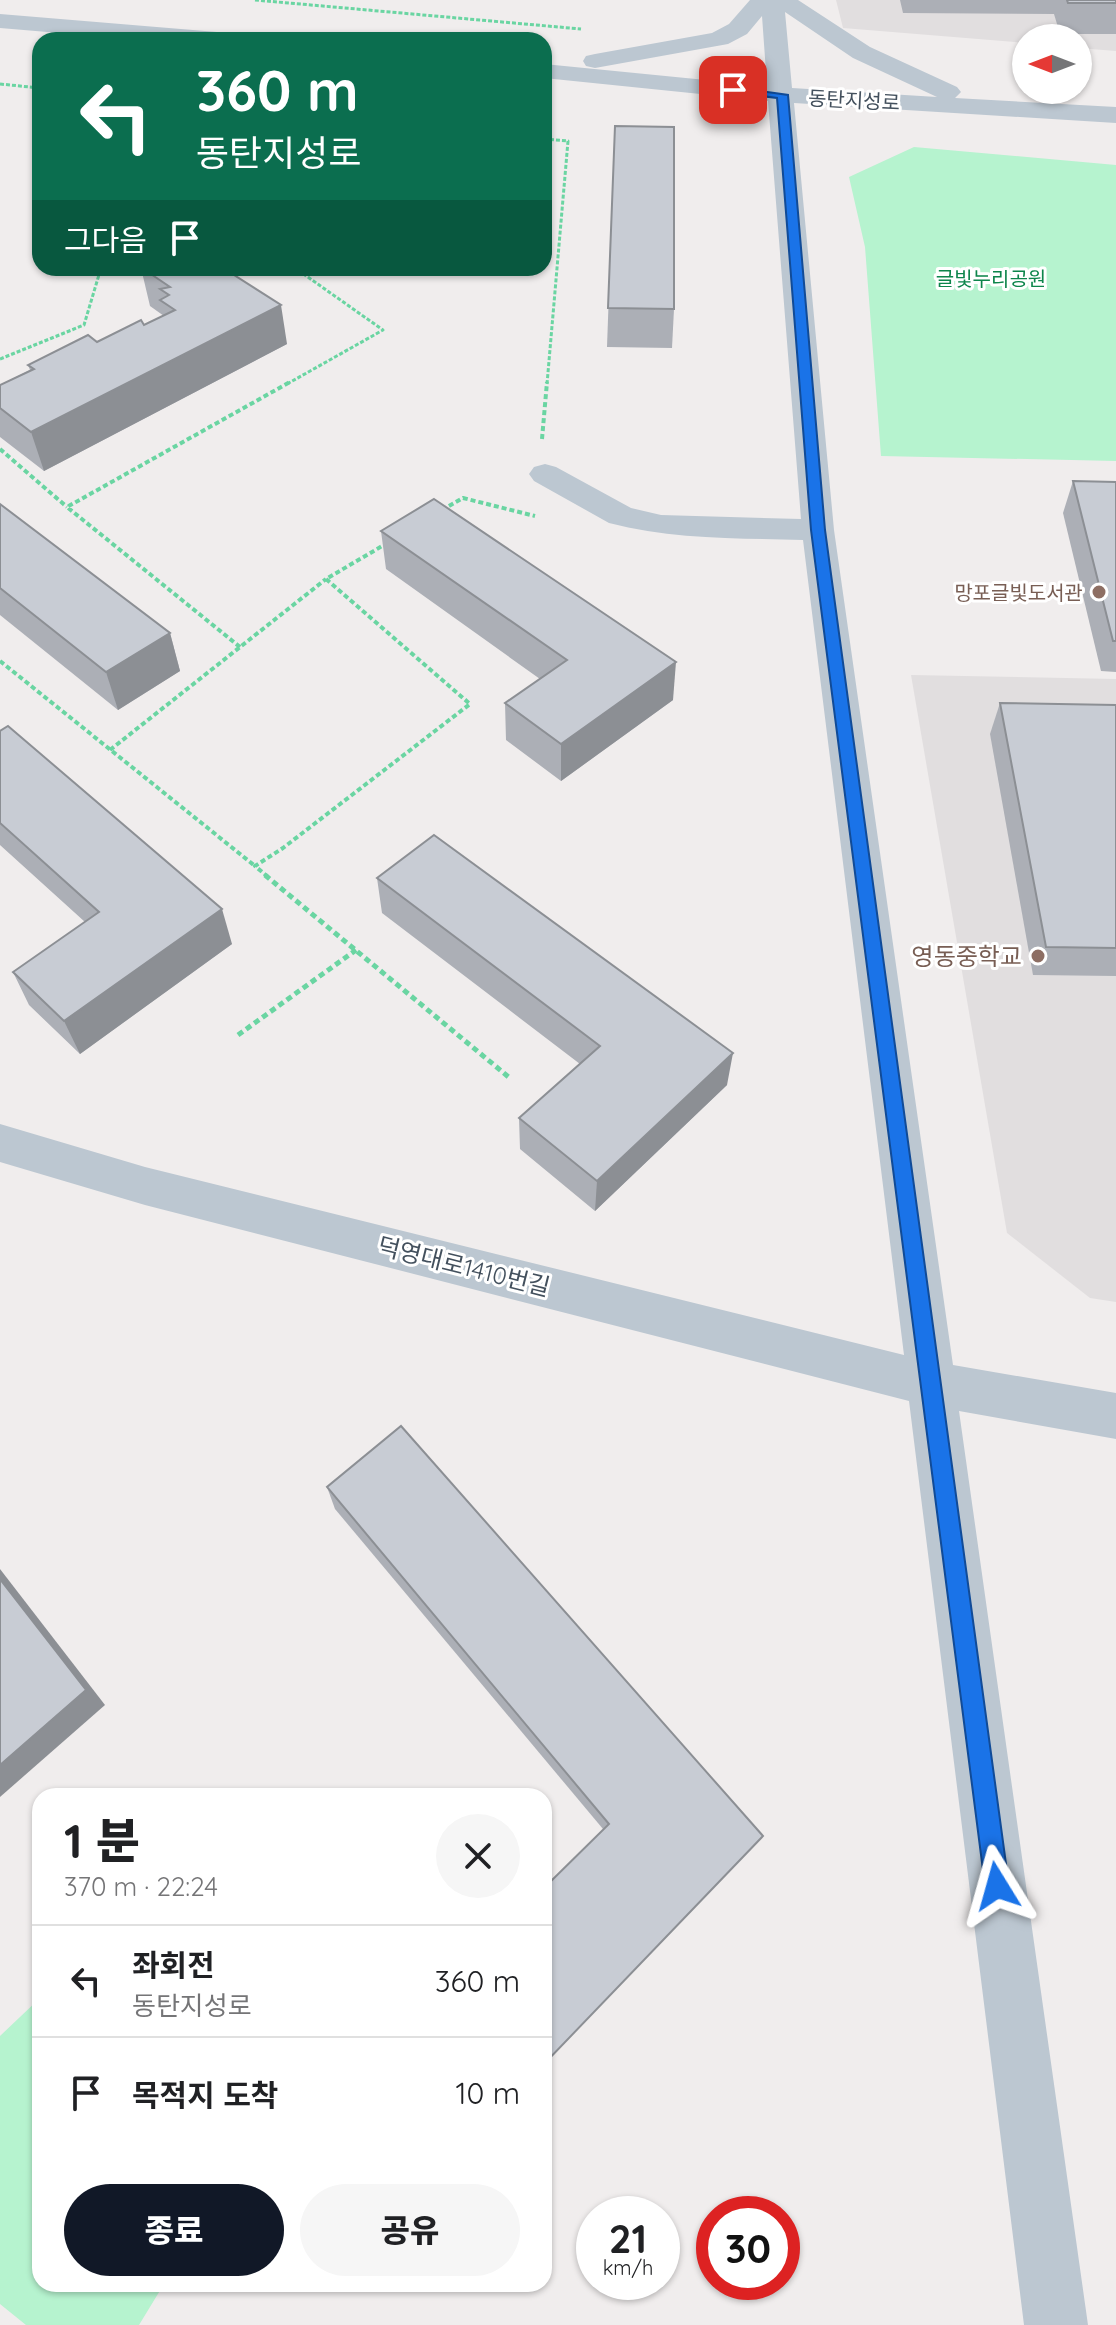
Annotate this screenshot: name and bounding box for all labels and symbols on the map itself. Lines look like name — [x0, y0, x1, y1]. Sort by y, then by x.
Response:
north arrow — [1012, 24, 1092, 104]
pin — [699, 56, 767, 124]
street label: 동탄지성로 — [807, 85, 901, 115]
park label: 글빛누리공원 — [936, 266, 1046, 291]
place label: 망포글빛도서관 — [954, 580, 1083, 605]
marker: 망포글빛도서관 — [1090, 583, 1108, 601]
place label: 영동중학교 — [912, 941, 1022, 971]
marker: 영동중학교 — [1029, 947, 1047, 965]
street label: 덕영대로1410번길 — [375, 1230, 553, 1302]
position arrow — [955, 1844, 1039, 1928]
speed limit sign: 30 — [696, 2196, 800, 2300]

